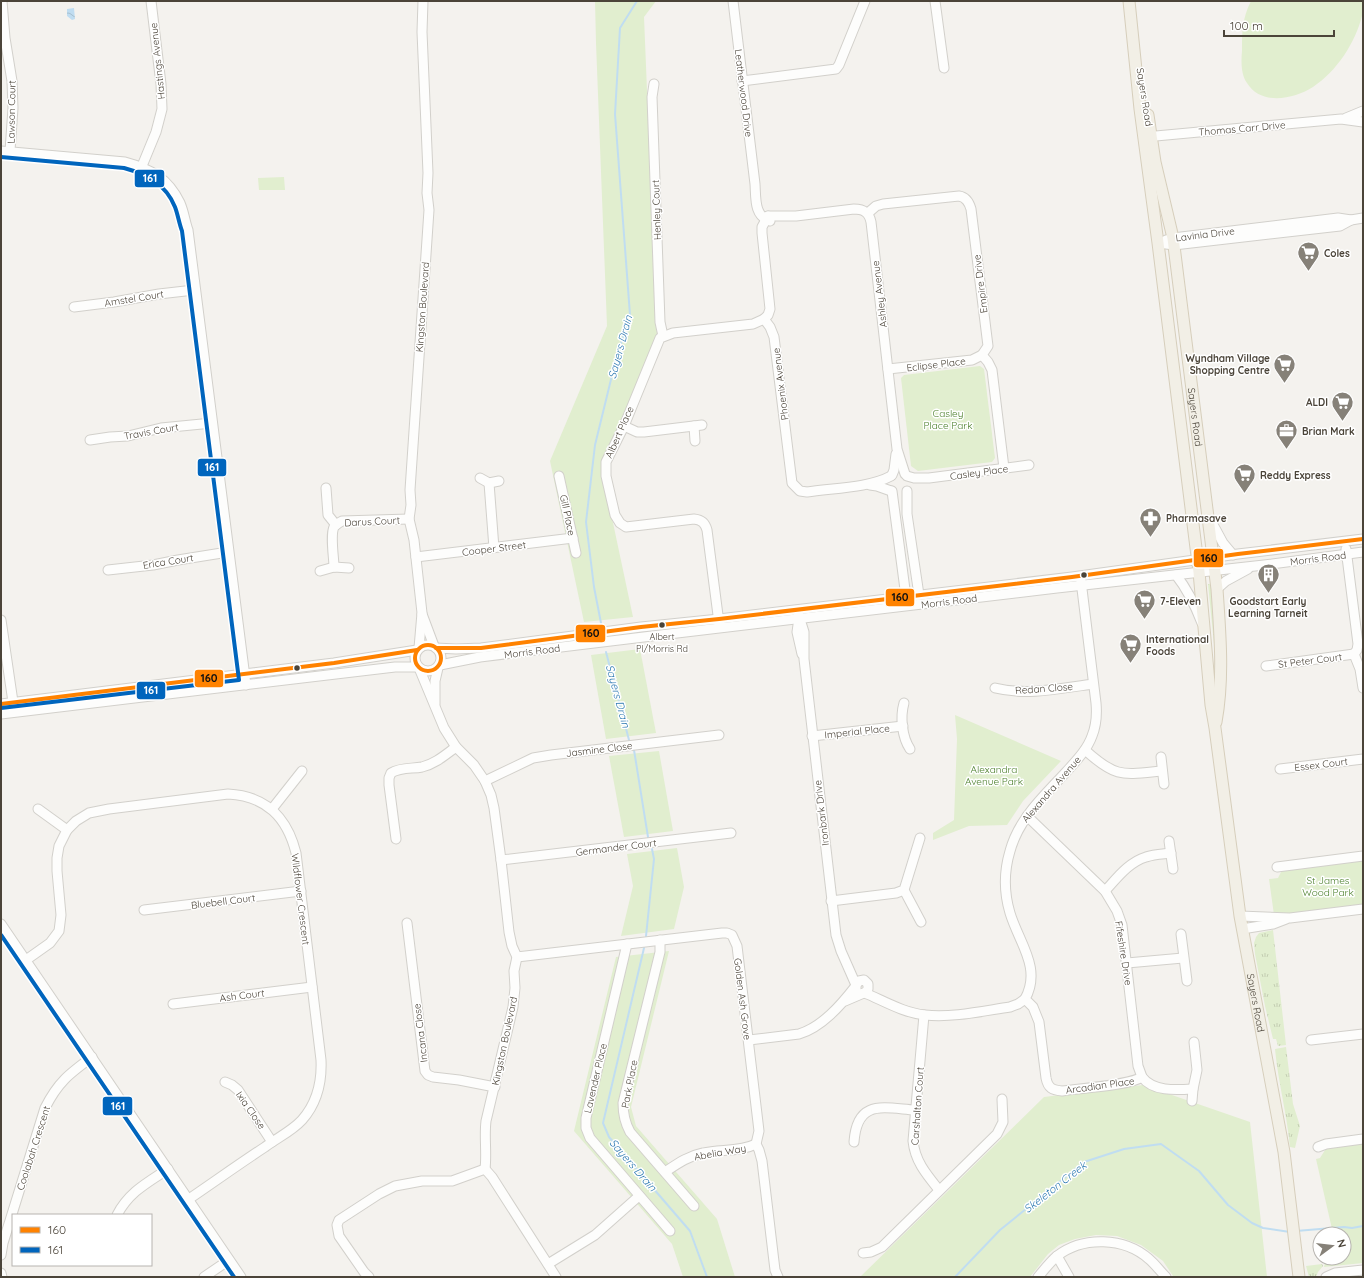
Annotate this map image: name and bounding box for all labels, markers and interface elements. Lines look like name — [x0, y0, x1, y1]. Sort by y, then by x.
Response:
scale bar — [1224, 12, 1334, 38]
text: 100 m — [1230, 18, 1263, 33]
street label: Hastings Avenue — [147, 22, 168, 100]
street label: Leatherwood Drive — [732, 48, 755, 138]
street label: Sayers Road — [1133, 67, 1156, 127]
street label: Lawson Court — [4, 80, 19, 144]
street label: Thomas Carr Drive — [1198, 118, 1287, 139]
line badge: 161 — [134, 169, 165, 188]
text: 161 — [143, 171, 157, 185]
street label: Henley Court — [649, 179, 664, 240]
street label: Lavinia Drive — [1175, 224, 1236, 245]
supermarket icon: Coles — [1295, 240, 1321, 273]
place label: Coles — [1324, 247, 1350, 260]
street label: Empire Drive — [970, 253, 991, 314]
street label: Ashley Avenue — [869, 259, 890, 328]
street label: Kingston Boulevard — [413, 261, 432, 353]
street label: Amstel Court — [104, 287, 165, 310]
water label: Sayers Drain — [605, 313, 635, 380]
street label: Phoenix Avenue — [770, 347, 791, 421]
supermarket icon: Wyndham Village Shopping Centre — [1272, 351, 1298, 384]
place label: Wyndham Village Shopping Centre — [1185, 352, 1270, 377]
street label: Eclipse Place — [906, 354, 967, 375]
street label: Sayers Road — [1185, 387, 1205, 447]
supermarket icon: ALDI — [1330, 389, 1356, 422]
place label: ALDI — [1306, 396, 1328, 409]
street label: Albert Place — [602, 404, 637, 460]
park label: Casley Place Park — [923, 407, 973, 432]
office icon: Brian Mark — [1274, 418, 1300, 451]
street label: Travis Court — [123, 420, 180, 443]
place label: Brian Mark — [1302, 425, 1355, 438]
line badge: 161 — [197, 458, 227, 477]
text: 161 — [205, 460, 219, 474]
street label: Casley Place — [949, 462, 1009, 483]
supermarket icon: Reddy Express — [1231, 462, 1257, 495]
place label: Reddy Express — [1260, 469, 1331, 482]
street label: Gill Place — [557, 493, 578, 537]
pharmacy icon: Pharmasave — [1137, 505, 1163, 538]
place label: Pharmasave — [1166, 512, 1227, 525]
street label: Darus Court — [344, 514, 401, 529]
street label: Cooper Street — [461, 538, 527, 559]
line badge: 160 — [1193, 548, 1224, 568]
street label: Morris Road — [1289, 549, 1347, 568]
street label: Erica Court — [142, 551, 195, 572]
text: 160 — [1200, 551, 1218, 565]
building icon: Goodstart Early Learning Tarneit — [1255, 562, 1281, 595]
unlabelled marker — [1079, 570, 1089, 580]
line badge: 160 — [885, 588, 915, 607]
supermarket icon: 7-Eleven — [1131, 588, 1157, 621]
text: 160 — [891, 590, 909, 604]
street label: Morris Road — [920, 592, 978, 611]
place label: 7-Eleven — [1160, 595, 1201, 608]
place label: Goodstart Early Learning Tarneit — [1228, 595, 1308, 620]
marker: Albert Pl/Morris Rd — [657, 620, 667, 630]
line badge: 160 — [575, 624, 606, 643]
text: 160 — [582, 626, 600, 640]
place label: Albert Pl/Morris Rd — [636, 631, 688, 654]
supermarket icon: International Foods — [1117, 632, 1143, 665]
place label: International Foods — [1146, 633, 1209, 658]
street label: Morris Road — [503, 642, 561, 661]
street label: St Peter Court — [1277, 650, 1343, 671]
unlabelled marker — [292, 663, 302, 673]
water label: Sayers Drain — [603, 663, 633, 730]
line badge: 160 — [194, 669, 224, 688]
text: 160 — [200, 671, 218, 685]
street label: Redan Close — [1015, 680, 1074, 697]
line badge: 161 — [136, 681, 166, 700]
text: 161 — [144, 683, 158, 697]
street label: Imperial Place — [824, 722, 891, 741]
street label: Jasmine Close — [565, 739, 633, 760]
street label: Alexandra Avenue — [1019, 753, 1084, 825]
street label: Essex Court — [1294, 755, 1349, 774]
park label: Alexandra Avenue Park — [965, 763, 1023, 788]
street label: Ironbark Drive — [811, 779, 832, 847]
street label: Germander Court — [575, 836, 658, 859]
street label: Wildflower Crescent — [288, 852, 313, 946]
park label: St James Wood Park — [1302, 874, 1354, 899]
street label: Bluebell Court — [190, 891, 257, 912]
street label: Fifeshire Drive — [1112, 920, 1135, 987]
street label: Golden Ash Grove — [731, 957, 754, 1041]
street label: Sayers Road — [1244, 973, 1267, 1033]
street label: Ash Court — [219, 986, 266, 1005]
street label: Kingston Boulevard — [489, 996, 520, 1087]
street label: Incana Close — [410, 1002, 431, 1063]
street label: Lavender Place — [581, 1042, 610, 1114]
street label: Park Place — [618, 1058, 641, 1109]
street label: Carshalton Court — [908, 1066, 927, 1146]
street label: Arcadian Place — [1065, 1074, 1136, 1097]
street label: Ixia Close — [233, 1089, 269, 1132]
line badge: 161 — [102, 1096, 133, 1116]
text: 161 — [111, 1099, 125, 1113]
street label: Coolabah Crescent — [14, 1104, 53, 1192]
water label: Sayers Drain — [606, 1136, 660, 1195]
street label: Abelia Way — [693, 1142, 747, 1163]
water label: Skeleton Creek — [1021, 1157, 1090, 1216]
legend — [12, 1214, 152, 1266]
text: 160 — [48, 1222, 66, 1237]
north arrow — [1312, 1226, 1352, 1266]
text: N — [1334, 1238, 1349, 1249]
text: 161 — [48, 1242, 63, 1257]

